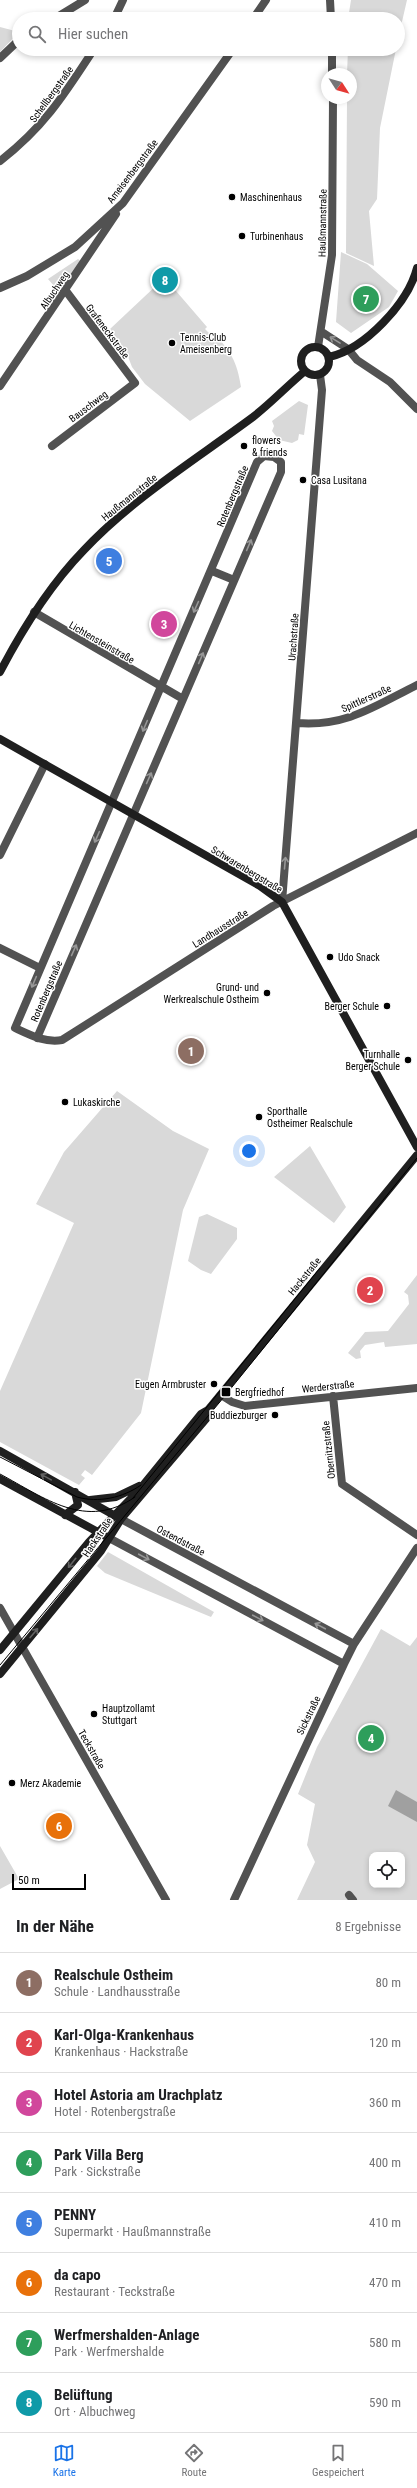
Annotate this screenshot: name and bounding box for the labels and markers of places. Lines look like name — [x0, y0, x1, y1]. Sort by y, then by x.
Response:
marker: Maschinenhaus — [227, 192, 237, 202]
place label: Maschinenhaus — [240, 192, 302, 203]
marker: Turbinenhaus — [237, 231, 247, 241]
place label: Turbinenhaus — [250, 231, 304, 242]
pin: 8 — [152, 265, 178, 295]
pin: 7 — [353, 284, 379, 314]
place label: Tennis-Club Ameisenberg — [180, 332, 232, 355]
marker: Tennis-Club Ameisenberg — [167, 338, 177, 348]
place label: flowers & friends — [252, 435, 288, 458]
marker: flowers & friends — [239, 441, 249, 451]
marker: Casa Lusitana — [298, 475, 308, 485]
place label: Casa Lusitana — [311, 475, 367, 486]
pin: 5 — [96, 546, 122, 576]
pin: 3 — [151, 609, 177, 639]
marker: Udo Snack — [325, 952, 335, 962]
place label: Udo Snack — [338, 952, 380, 963]
place label: Grund- und Werkrealschule Ostheim — [164, 982, 259, 1005]
marker: Grund- und Werkrealschule Ostheim — [262, 988, 272, 998]
place label: Berger Schule — [324, 1001, 379, 1012]
marker: Berger Schule — [382, 1001, 392, 1011]
pin: 1 — [178, 1036, 204, 1066]
place label: Turnhalle Berger Schule — [345, 1049, 400, 1072]
marker: Turnhalle Berger Schule — [403, 1055, 413, 1065]
marker: Lukaskirche — [60, 1097, 70, 1107]
place label: Lukaskirche — [73, 1097, 120, 1108]
place label: Sporthalle Ostheimer Realschule — [267, 1106, 353, 1129]
marker: Sporthalle Ostheimer Realschule — [254, 1112, 264, 1122]
pin: 2 — [357, 1275, 383, 1305]
place label: Eugen Armbruster — [135, 1379, 206, 1390]
marker: Eugen Armbruster — [209, 1379, 219, 1389]
marker: Bergfriedhof — [220, 1386, 232, 1398]
place label: Bergfriedhof — [235, 1387, 285, 1398]
place label: Buddiezburger — [210, 1410, 267, 1421]
marker: Buddiezburger — [270, 1410, 280, 1420]
place label: Hauptzollamt Stuttgart — [102, 1703, 155, 1726]
marker: Hauptzollamt Stuttgart — [89, 1709, 99, 1719]
pin: 4 — [358, 1723, 384, 1753]
marker: Merz Akademie — [7, 1778, 17, 1788]
place label: Merz Akademie — [20, 1778, 82, 1789]
pin: 6 — [46, 1811, 72, 1841]

